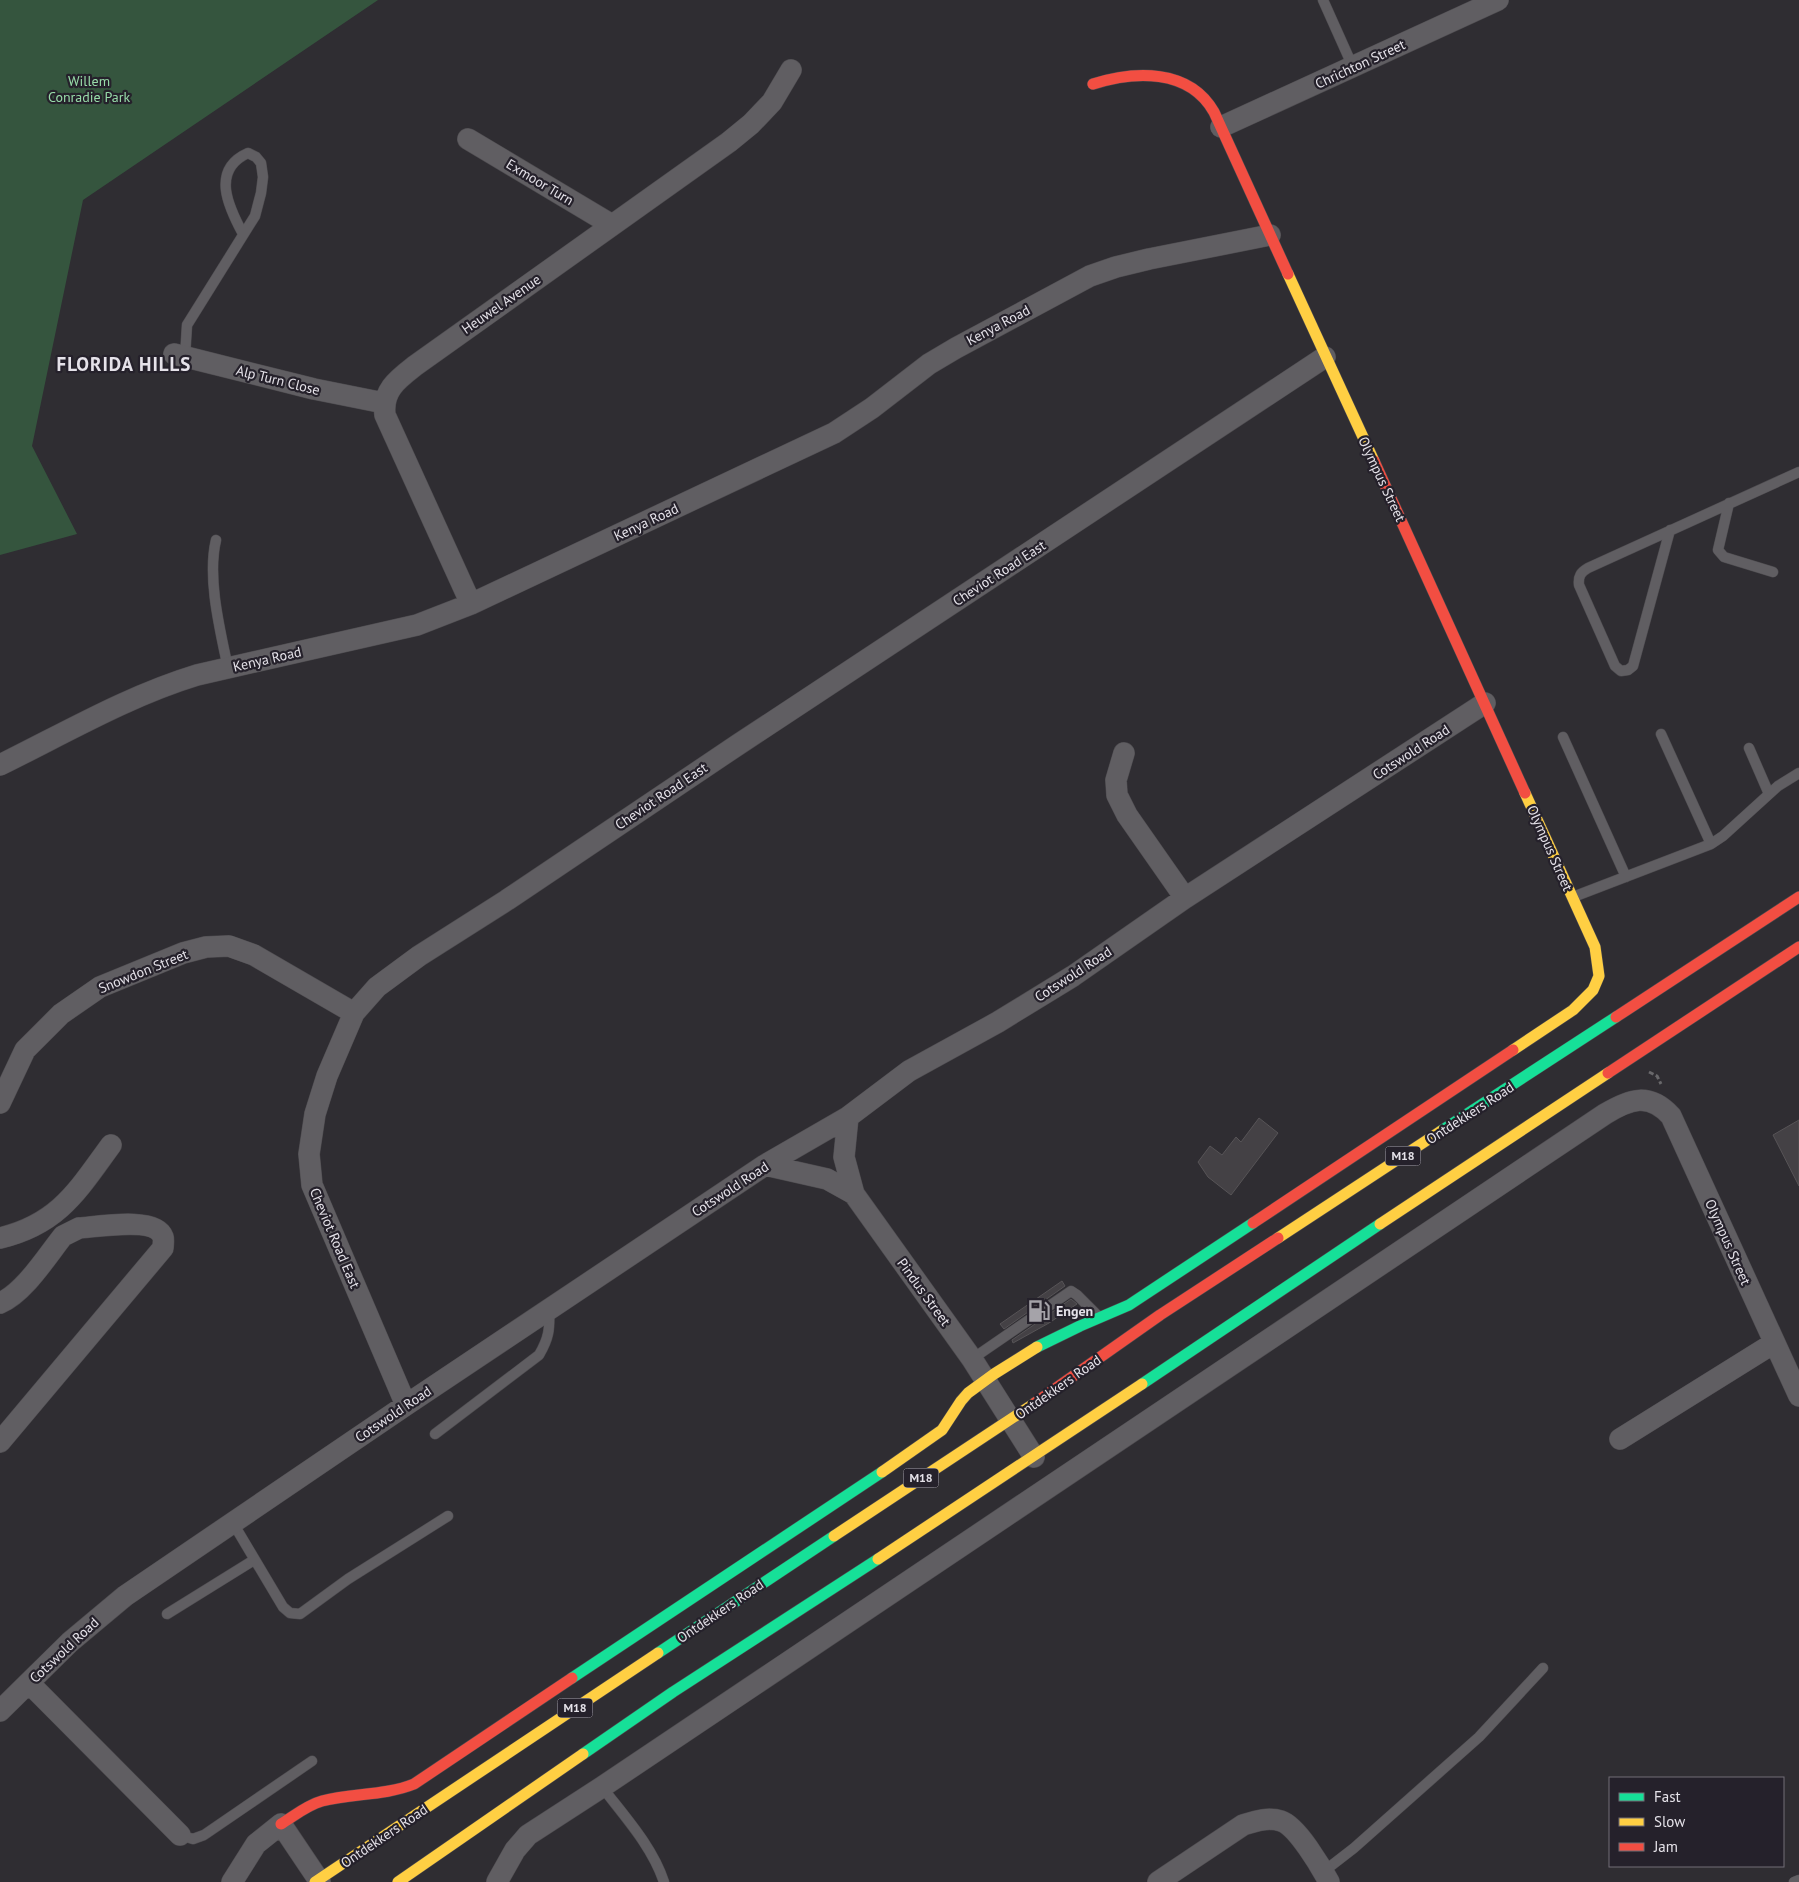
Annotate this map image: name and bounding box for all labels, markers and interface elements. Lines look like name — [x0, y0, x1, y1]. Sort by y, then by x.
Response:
street label: Chrichton Street — [1312, 35, 1408, 93]
park label: Willem Conradie Park — [48, 72, 130, 106]
street label: Exmoor Turn — [503, 155, 577, 209]
street label: Heuwel Avenue — [458, 270, 544, 338]
street label: Kenya Road — [963, 301, 1033, 349]
district label: FLORIDA HILLS — [57, 352, 191, 376]
street label: Alp Turn Close — [234, 361, 322, 399]
street label: Olympus Street — [1354, 433, 1410, 525]
street label: Kenya Road — [611, 499, 681, 545]
street label: Cheviot Road East — [949, 536, 1049, 610]
street label: Kenya Road — [231, 642, 303, 676]
street label: Cotswold Road — [1369, 720, 1453, 784]
street label: Cheviot Road East — [611, 758, 711, 833]
street label: Olympus Street — [1523, 802, 1577, 894]
street label: Cotswold Road — [1031, 942, 1115, 1006]
street label: Snowdon Street — [96, 945, 191, 997]
street label: Ontdekkers Road — [1423, 1078, 1517, 1148]
road number: M18 — [1386, 1146, 1420, 1166]
street label: Cotswold Road — [688, 1157, 772, 1221]
street label: Cheviot Road East — [306, 1185, 364, 1291]
street label: Olympus Street — [1701, 1196, 1755, 1288]
street label: Pindus Street — [893, 1254, 955, 1330]
fuel station icon: Engen — [1026, 1298, 1052, 1324]
place label: Engen — [1056, 1302, 1093, 1320]
street label: Ontdekkers Road — [1011, 1351, 1105, 1423]
street label: Cotswold Road — [351, 1382, 435, 1446]
road number: M18 — [904, 1469, 938, 1488]
street label: Ontdekkers Road — [673, 1575, 767, 1647]
street label: Cotswold Road — [26, 1613, 102, 1687]
road number: M18 — [558, 1699, 592, 1718]
legend — [1609, 1777, 1784, 1867]
text: Fast — [1654, 1787, 1681, 1806]
street label: Ontdekkers Road — [337, 1800, 431, 1872]
text: Slow — [1654, 1812, 1685, 1831]
text: Jam — [1653, 1837, 1678, 1856]

